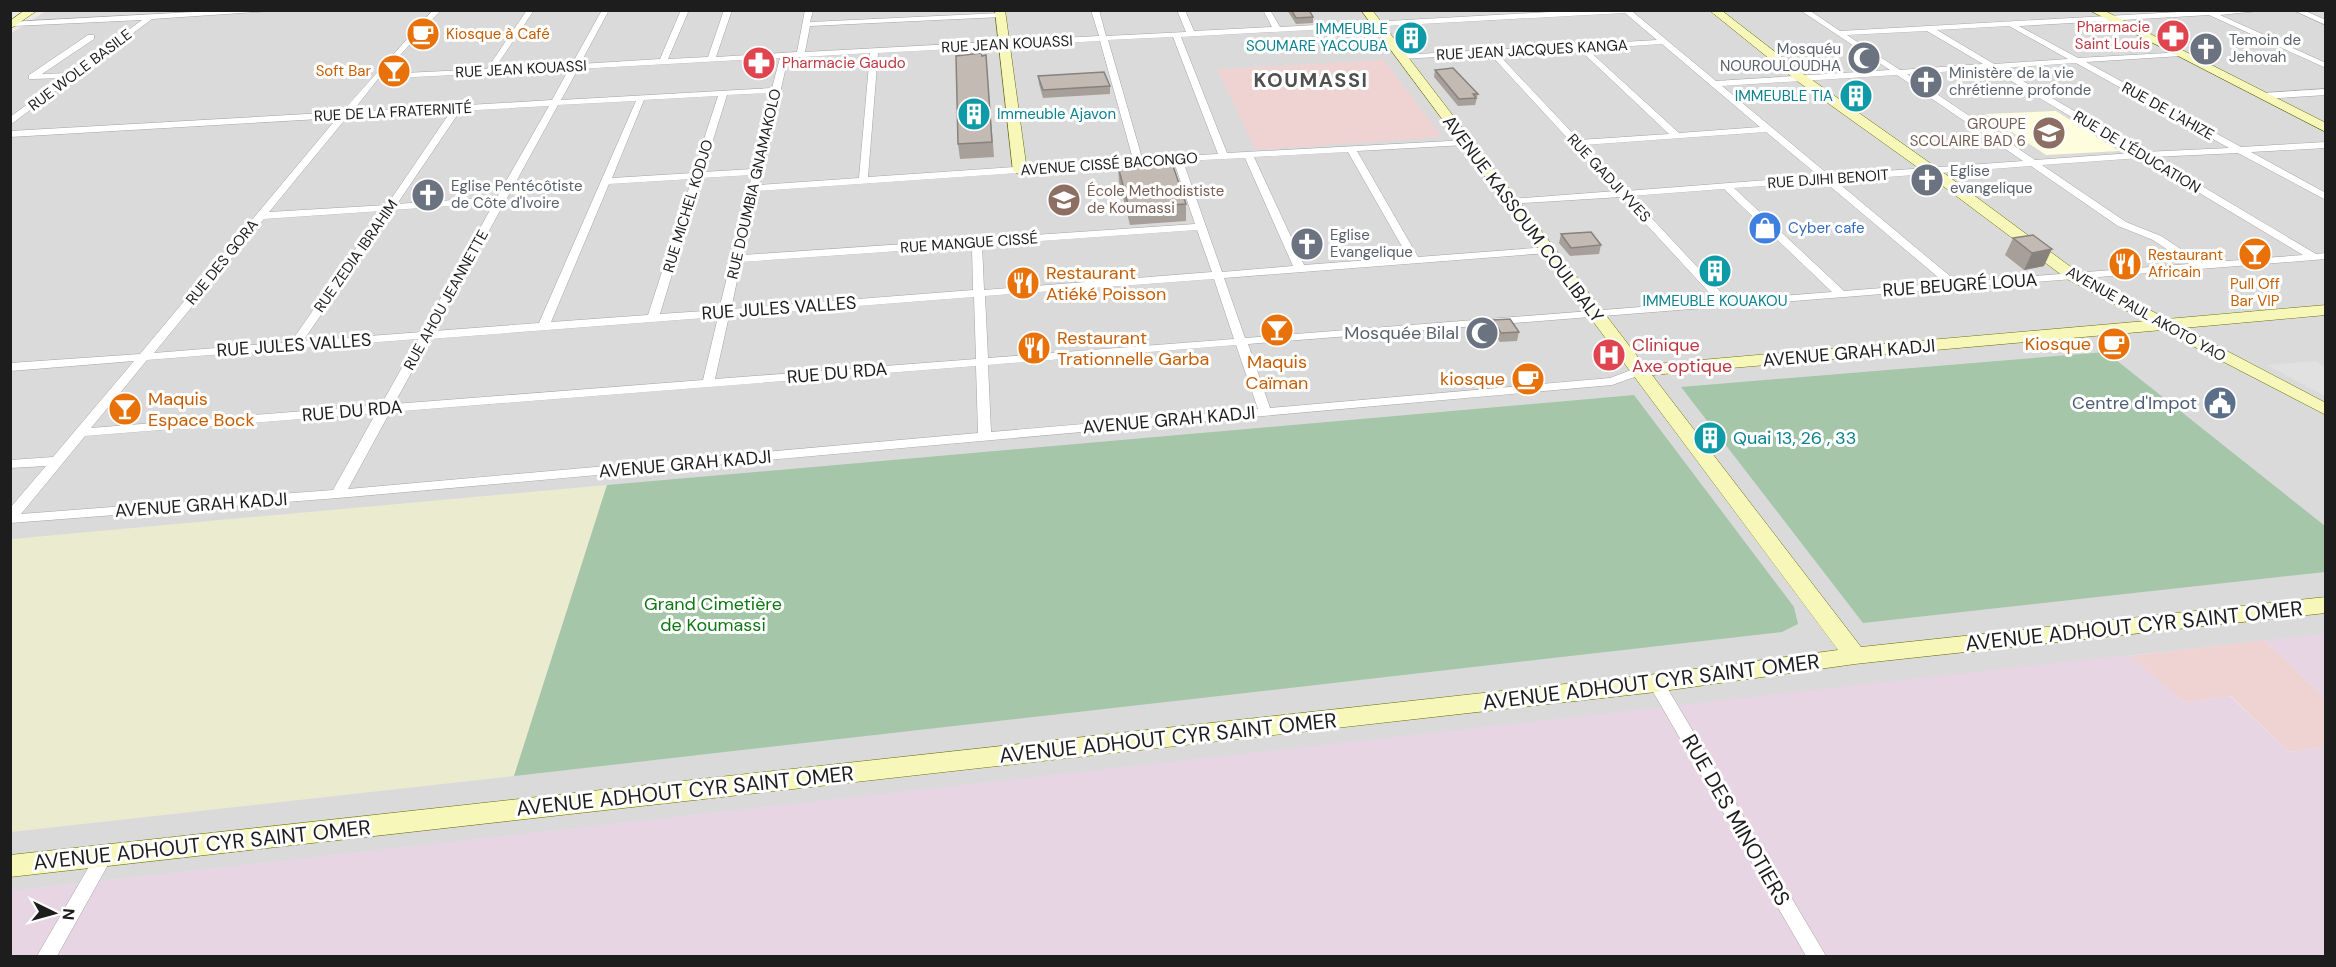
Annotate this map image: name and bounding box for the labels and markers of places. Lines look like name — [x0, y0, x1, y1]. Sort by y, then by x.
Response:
cafe icon: Kiosque à Café — [405, 16, 441, 52]
place label: Pharmacie Saint Louis — [2075, 17, 2150, 54]
pharmacy icon: Pharmacie Saint Louis — [2155, 18, 2191, 54]
place label: IMMEUBLE SOUMARE YACOUBA — [1246, 19, 1388, 56]
building icon: IMMEUBLE SOUMARE YACOUBA — [1393, 20, 1429, 56]
place label: Kiosque à Café — [446, 24, 550, 44]
place label: Temoin de Jehovah — [2229, 30, 2301, 67]
church icon: Temoin de Jehovah — [2188, 31, 2224, 67]
place label: Mosquéu NOUROULOUDHA — [1720, 39, 1841, 76]
mosque icon: Mosquéu NOUROULOUDHA — [1846, 40, 1882, 76]
pharmacy icon: Pharmacie Gaudo — [741, 45, 777, 81]
bar icon: Soft Bar — [376, 53, 412, 89]
place label: Pharmacie Gaudo — [782, 53, 906, 73]
place label: Soft Bar — [316, 61, 371, 81]
place label: Ministère de la vie chrétienne profonde — [1949, 63, 2091, 100]
church icon: Ministère de la vie chrétienne profonde — [1908, 64, 1944, 100]
building icon: IMMEUBLE TIA — [1838, 78, 1874, 114]
place label: IMMEUBLE TIA — [1735, 86, 1833, 106]
building icon: Immeuble Ajavon — [956, 96, 992, 132]
place label: Immeuble Ajavon — [997, 104, 1116, 124]
place label: GROUPE SCOLAIRE BAD 6 — [1910, 114, 2026, 151]
school or university icon: GROUPE SCOLAIRE BAD 6 — [2031, 115, 2067, 151]
place label: Eglise evangelique — [1950, 161, 2033, 198]
church icon: Eglise evangelique — [1909, 162, 1945, 198]
place label: Eglise Pentécôtiste de Côte d'Ivoire — [451, 176, 582, 213]
church icon: Eglise Pentécôtiste de Côte d'Ivoire — [410, 177, 446, 213]
place label: École Methodististe de Koumassi — [1087, 181, 1224, 218]
school or university icon: École Methodististe de Koumassi — [1046, 182, 1082, 218]
shop icon: Cyber cafe — [1747, 210, 1783, 246]
place label: Cyber cafe — [1788, 218, 1865, 238]
place label: Eglise Evangelique — [1330, 225, 1413, 262]
church icon: Eglise Evangelique — [1289, 226, 1325, 262]
bar icon: Pull Off Bar VIP — [2237, 236, 2273, 272]
place label: Restaurant Africain — [2148, 245, 2223, 282]
restaurant icon: Restaurant Africain — [2107, 246, 2143, 282]
building icon: IMMEUBLE KOUAKOU — [1697, 253, 1733, 289]
place label: Restaurant Atiéké Poisson — [1046, 261, 1166, 306]
restaurant icon: Restaurant Atiéké Poisson — [1005, 265, 1041, 301]
place label: Pull Off Bar VIP — [2230, 274, 2280, 311]
place label: IMMEUBLE KOUAKOU — [1642, 291, 1788, 311]
bar icon: Maquis Caïman — [1259, 312, 1295, 348]
mosque icon: Mosquée Bilal — [1464, 315, 1500, 351]
place label: Mosquée Bilal — [1344, 321, 1459, 345]
place label: Restaurant Trationnelle Garba — [1057, 326, 1209, 371]
cafe icon: Kiosque — [2096, 326, 2132, 362]
restaurant icon: Restaurant Trationnelle Garba — [1016, 330, 1052, 366]
place label: Kiosque — [2025, 332, 2091, 356]
place label: Clinique Axe optique — [1632, 333, 1732, 378]
hospital icon: Clinique Axe optique — [1591, 337, 1627, 373]
place label: Maquis Caïman — [1246, 350, 1308, 395]
cafe icon: kiosque — [1510, 361, 1546, 397]
place label: kiosque — [1440, 367, 1505, 391]
public building icon: Centre d'Impot — [2202, 385, 2238, 421]
place label: Maquis Espace Bock — [148, 387, 254, 432]
bar icon: Maquis Espace Bock — [107, 391, 143, 427]
place label: Centre d'Impot — [2072, 391, 2197, 415]
building icon: Quai 13, 26 , 33 — [1692, 420, 1728, 456]
place label: Quai 13, 26 , 33 — [1733, 426, 1856, 450]

